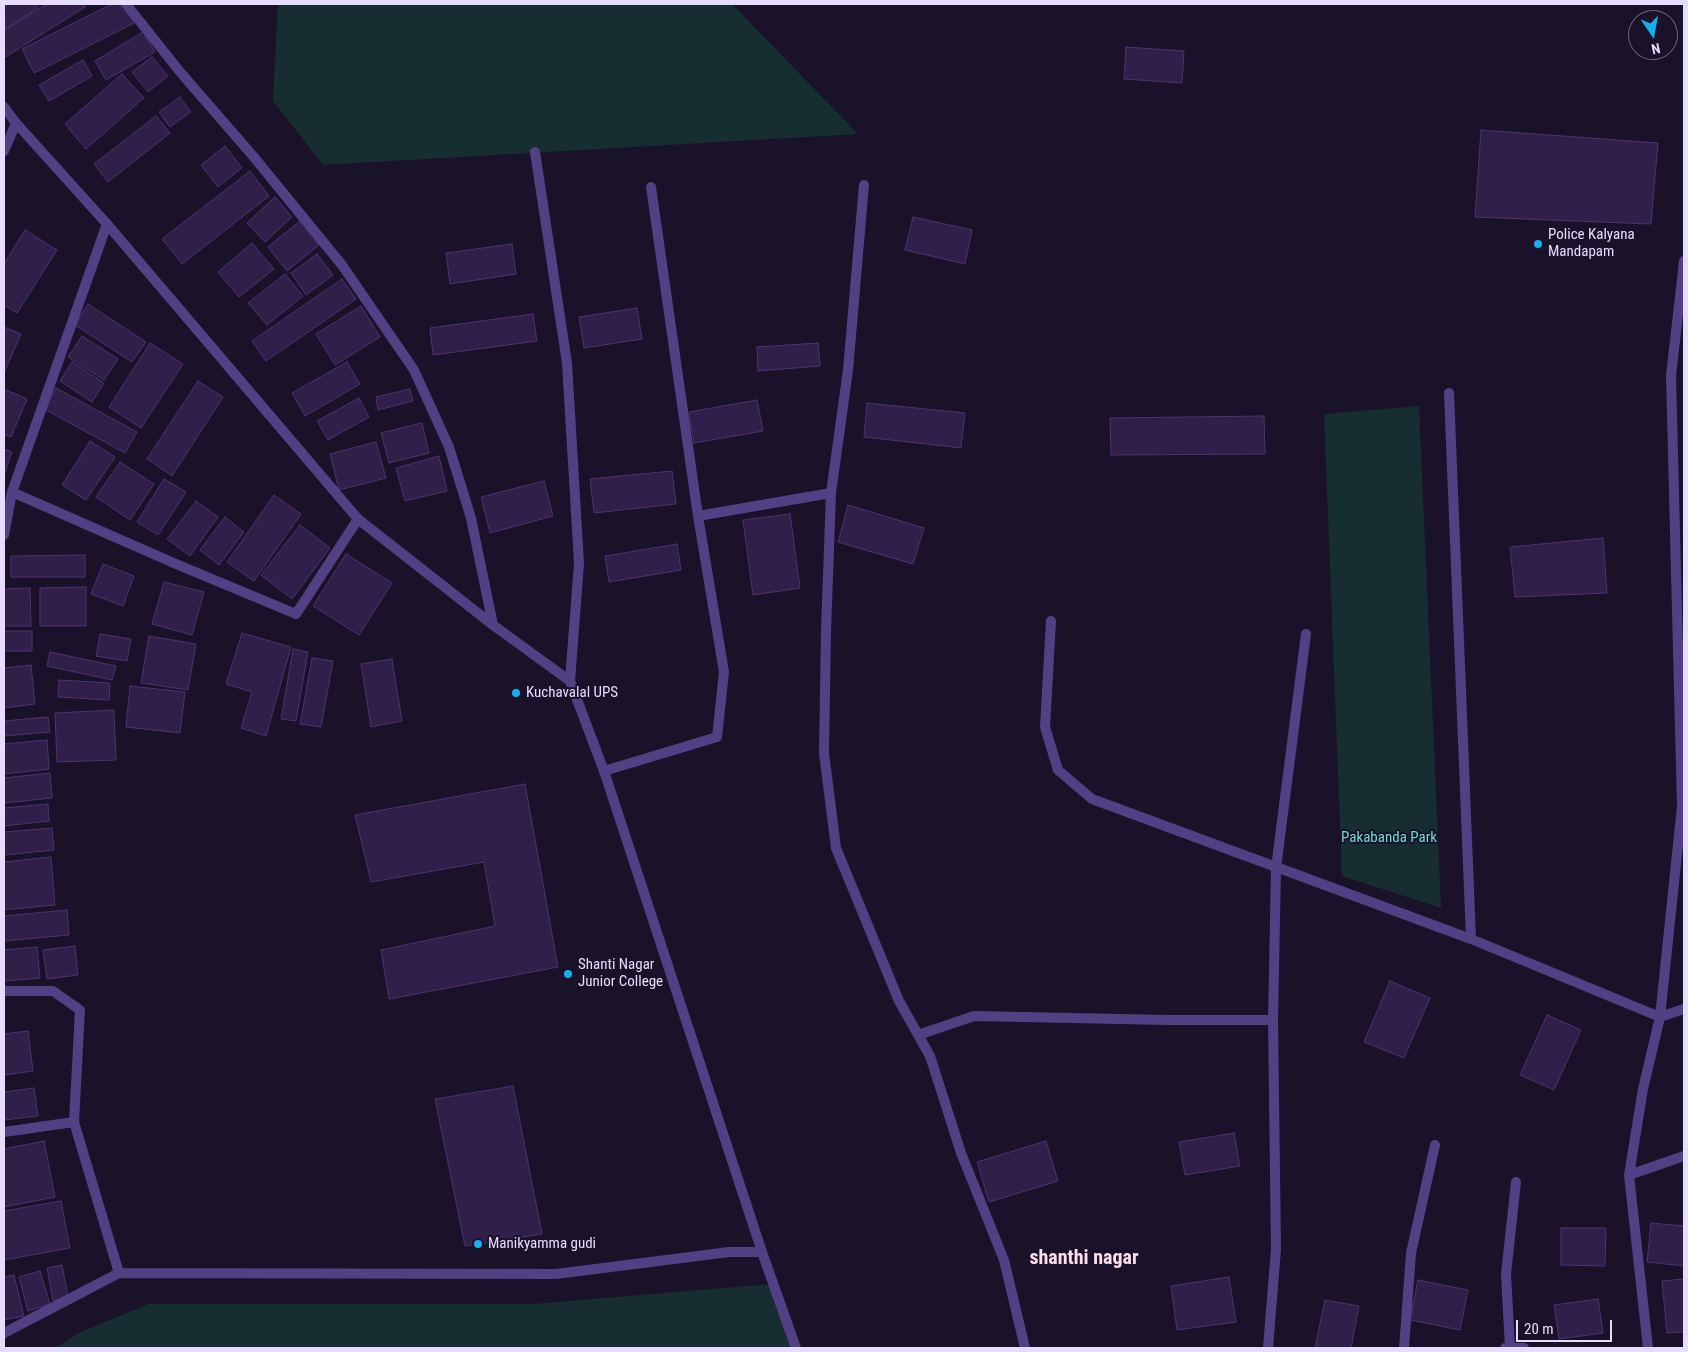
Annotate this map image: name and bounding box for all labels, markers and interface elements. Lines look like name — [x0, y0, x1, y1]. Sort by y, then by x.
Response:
north arrow — [1628, 10, 1678, 60]
text: N — [1650, 40, 1662, 57]
place label: Police Kalyana Mandapam — [1548, 226, 1635, 261]
marker: Police Kalyana Mandapam — [1532, 238, 1544, 250]
place label: Kuchavalal UPS — [526, 684, 618, 702]
marker: Kuchavalal UPS — [510, 687, 522, 699]
park label: Pakabanda Park — [1341, 829, 1437, 847]
place label: Shanti Nagar Junior College — [578, 956, 663, 991]
marker: Shanti Nagar Junior College — [562, 968, 574, 980]
place label: Manikyamma gudi — [488, 1235, 596, 1253]
marker: Manikyamma gudi — [472, 1238, 484, 1250]
district label: shanthi nagar — [1029, 1247, 1139, 1271]
scale bar — [1518, 1310, 1614, 1342]
text: 20 m — [1524, 1320, 1554, 1338]

